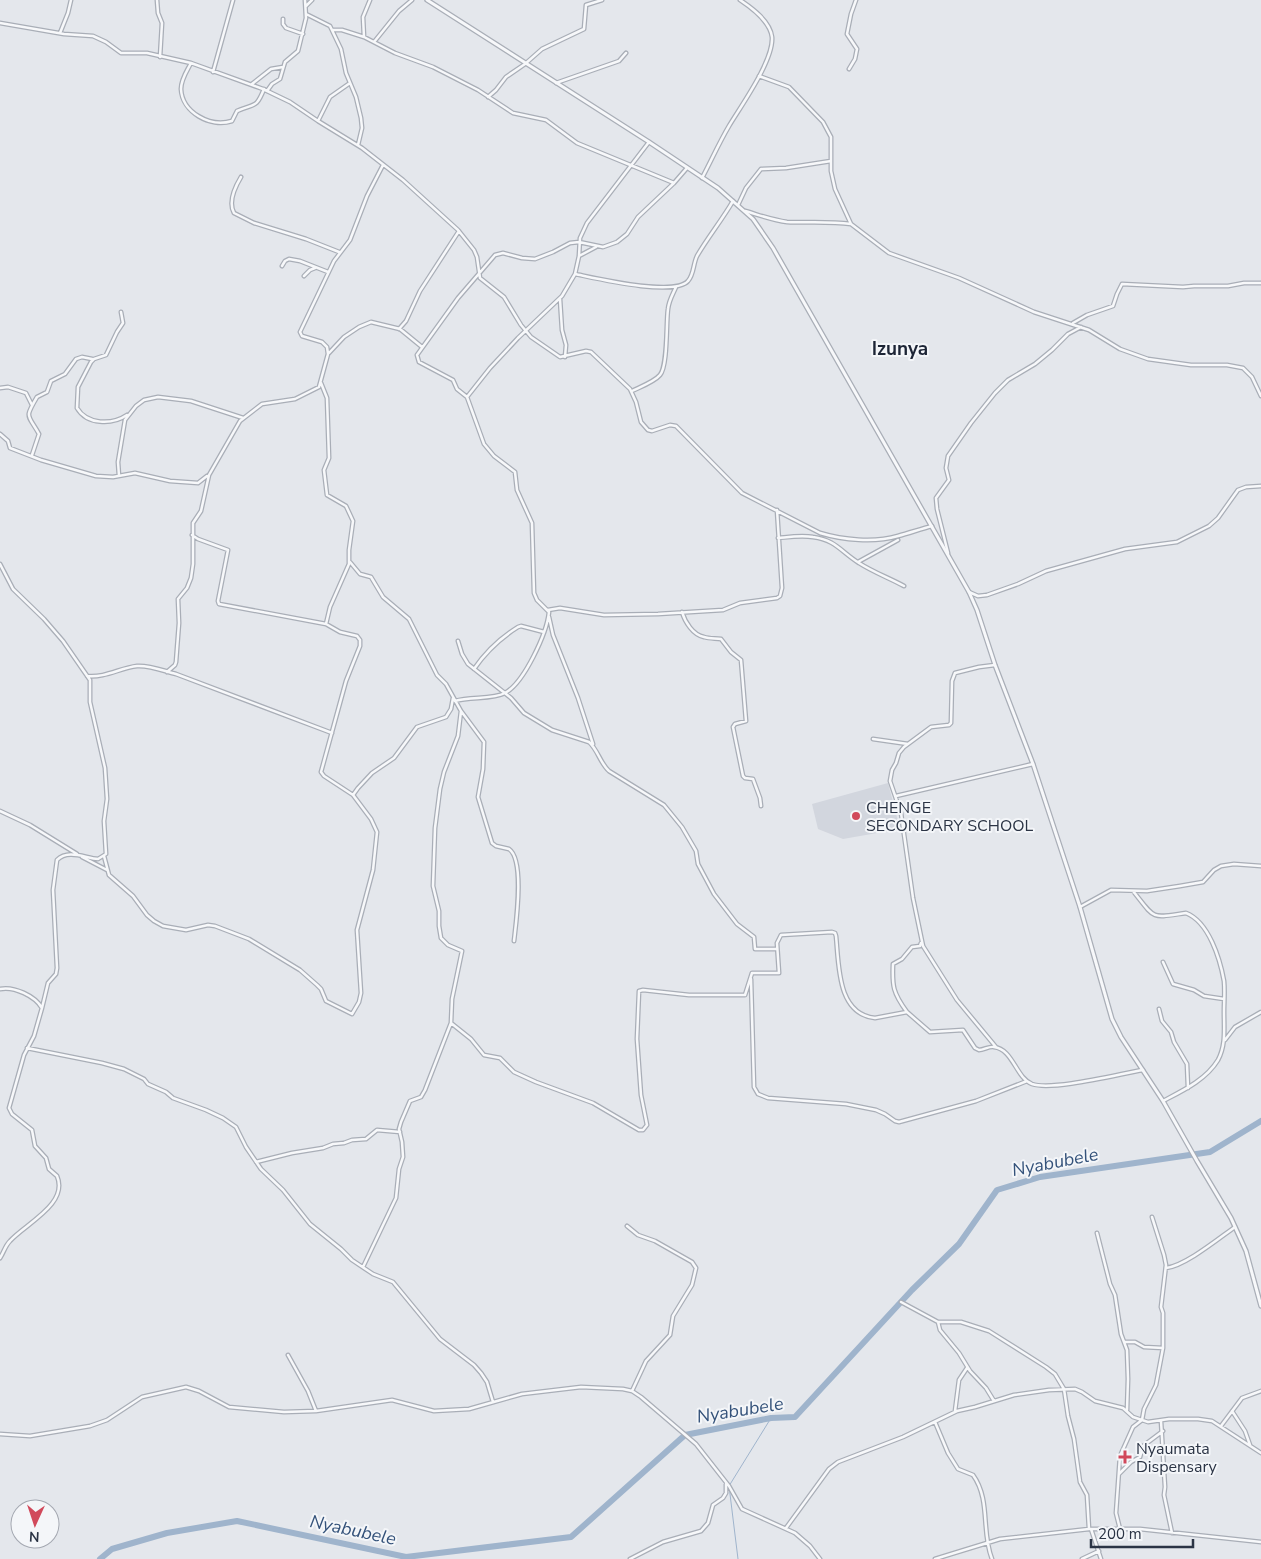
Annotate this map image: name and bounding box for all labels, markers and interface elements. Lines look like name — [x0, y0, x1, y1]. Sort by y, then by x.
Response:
district label: Izunya — [872, 336, 928, 362]
place label: CHENGE SECONDARY SCHOOL — [866, 797, 1034, 837]
marker: CHENGE SECONDARY SCHOOL — [850, 810, 862, 822]
water label: Nyabubele — [1010, 1142, 1101, 1182]
water label: Nyabubele — [695, 1391, 785, 1429]
place label: Nyaumata Dispensary — [1136, 1438, 1218, 1478]
marker: Nyaumata Dispensary — [1118, 1450, 1132, 1464]
north arrow — [10, 1499, 60, 1549]
water label: Nyabubele — [308, 1509, 399, 1551]
scale bar — [1091, 1516, 1194, 1548]
text: 200 m — [1098, 1524, 1142, 1544]
text: N — [29, 1527, 40, 1546]

